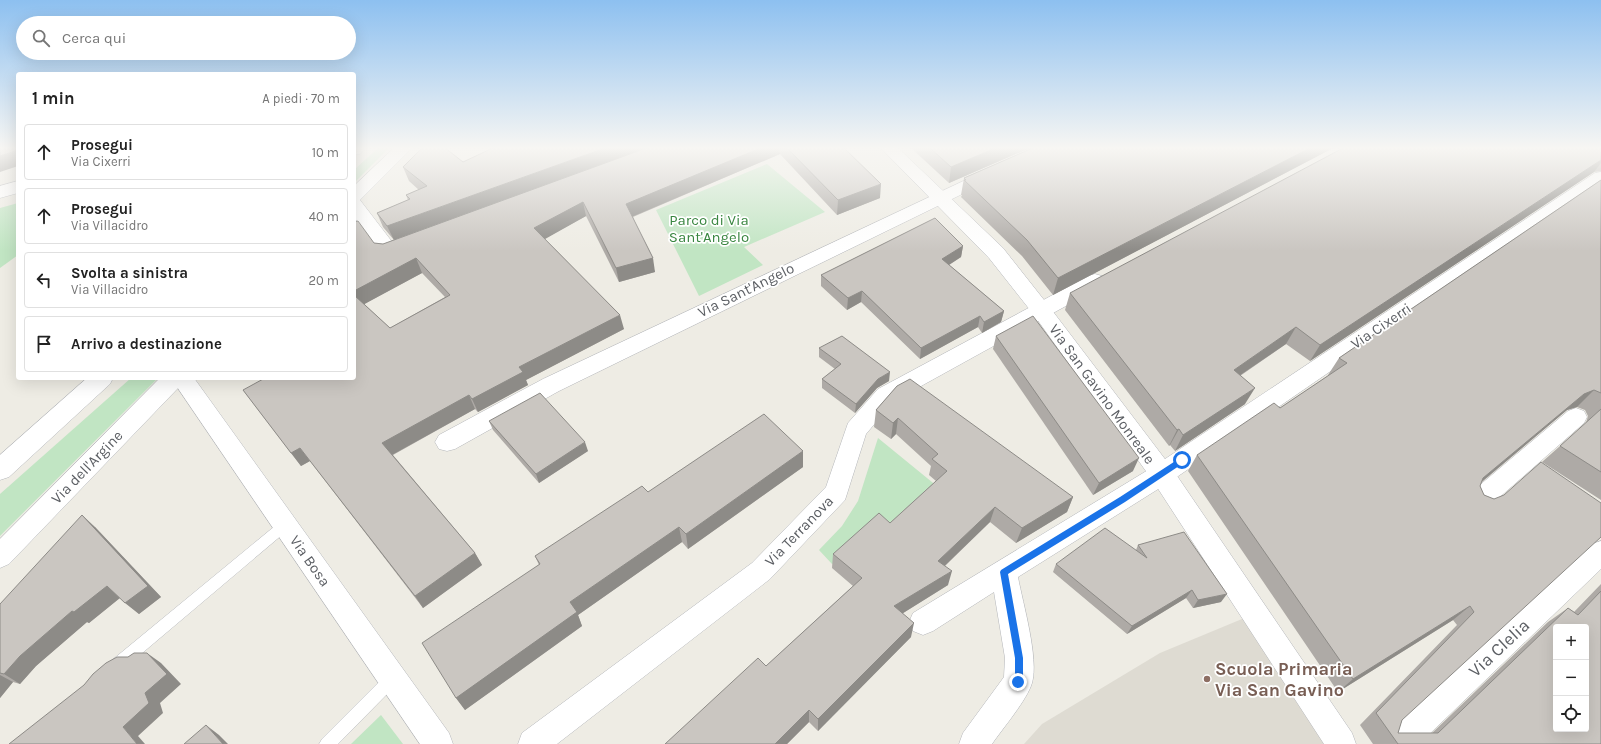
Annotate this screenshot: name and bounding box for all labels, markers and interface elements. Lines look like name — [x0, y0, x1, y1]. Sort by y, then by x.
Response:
search box — [16, 16, 356, 60]
icon: search — [30, 27, 52, 49]
text: Cerca qui — [62, 29, 126, 47]
text: 1 min — [32, 88, 75, 108]
text: A piedi · 70 m — [262, 91, 340, 106]
text: Prosegui — [71, 136, 133, 154]
icon: ahead — [33, 141, 55, 163]
text: 10 m — [312, 145, 339, 160]
text: Via Cixerri — [71, 154, 131, 169]
text: Prosegui — [71, 200, 133, 218]
icon: ahead — [33, 205, 55, 227]
text: 40 m — [309, 209, 339, 224]
park label: Parco di Via Sant'Angelo — [669, 211, 749, 246]
text: Via Villacidro — [71, 218, 148, 233]
street label: Via Sant'Angelo — [695, 259, 797, 321]
text: Svolta a sinistra — [71, 264, 188, 282]
icon: left — [33, 269, 55, 291]
text: 20 m — [309, 273, 339, 288]
text: Via Villacidro — [71, 282, 148, 297]
street label: Via Cixerri — [1347, 299, 1415, 353]
street label: Via San Gavino Monreale — [1045, 320, 1159, 468]
icon: arrive — [33, 333, 55, 355]
text: Arrivo a destinazione — [71, 335, 222, 353]
street label: Via dell'Argine — [47, 426, 127, 508]
route start — [1173, 451, 1191, 469]
street label: Via Terranova — [761, 492, 837, 570]
street label: Via Bosa — [286, 532, 334, 590]
street label: Via Clelia — [1464, 614, 1534, 682]
map controls — [1553, 624, 1589, 732]
button: + — [1553, 624, 1589, 660]
place label: Scuola Primaria Via San Gavino — [1215, 658, 1353, 701]
button: − — [1553, 660, 1589, 696]
route end — [1009, 673, 1027, 691]
marker: Scuola Primaria Via San Gavino — [1202, 674, 1212, 684]
button: locate — [1553, 696, 1589, 732]

